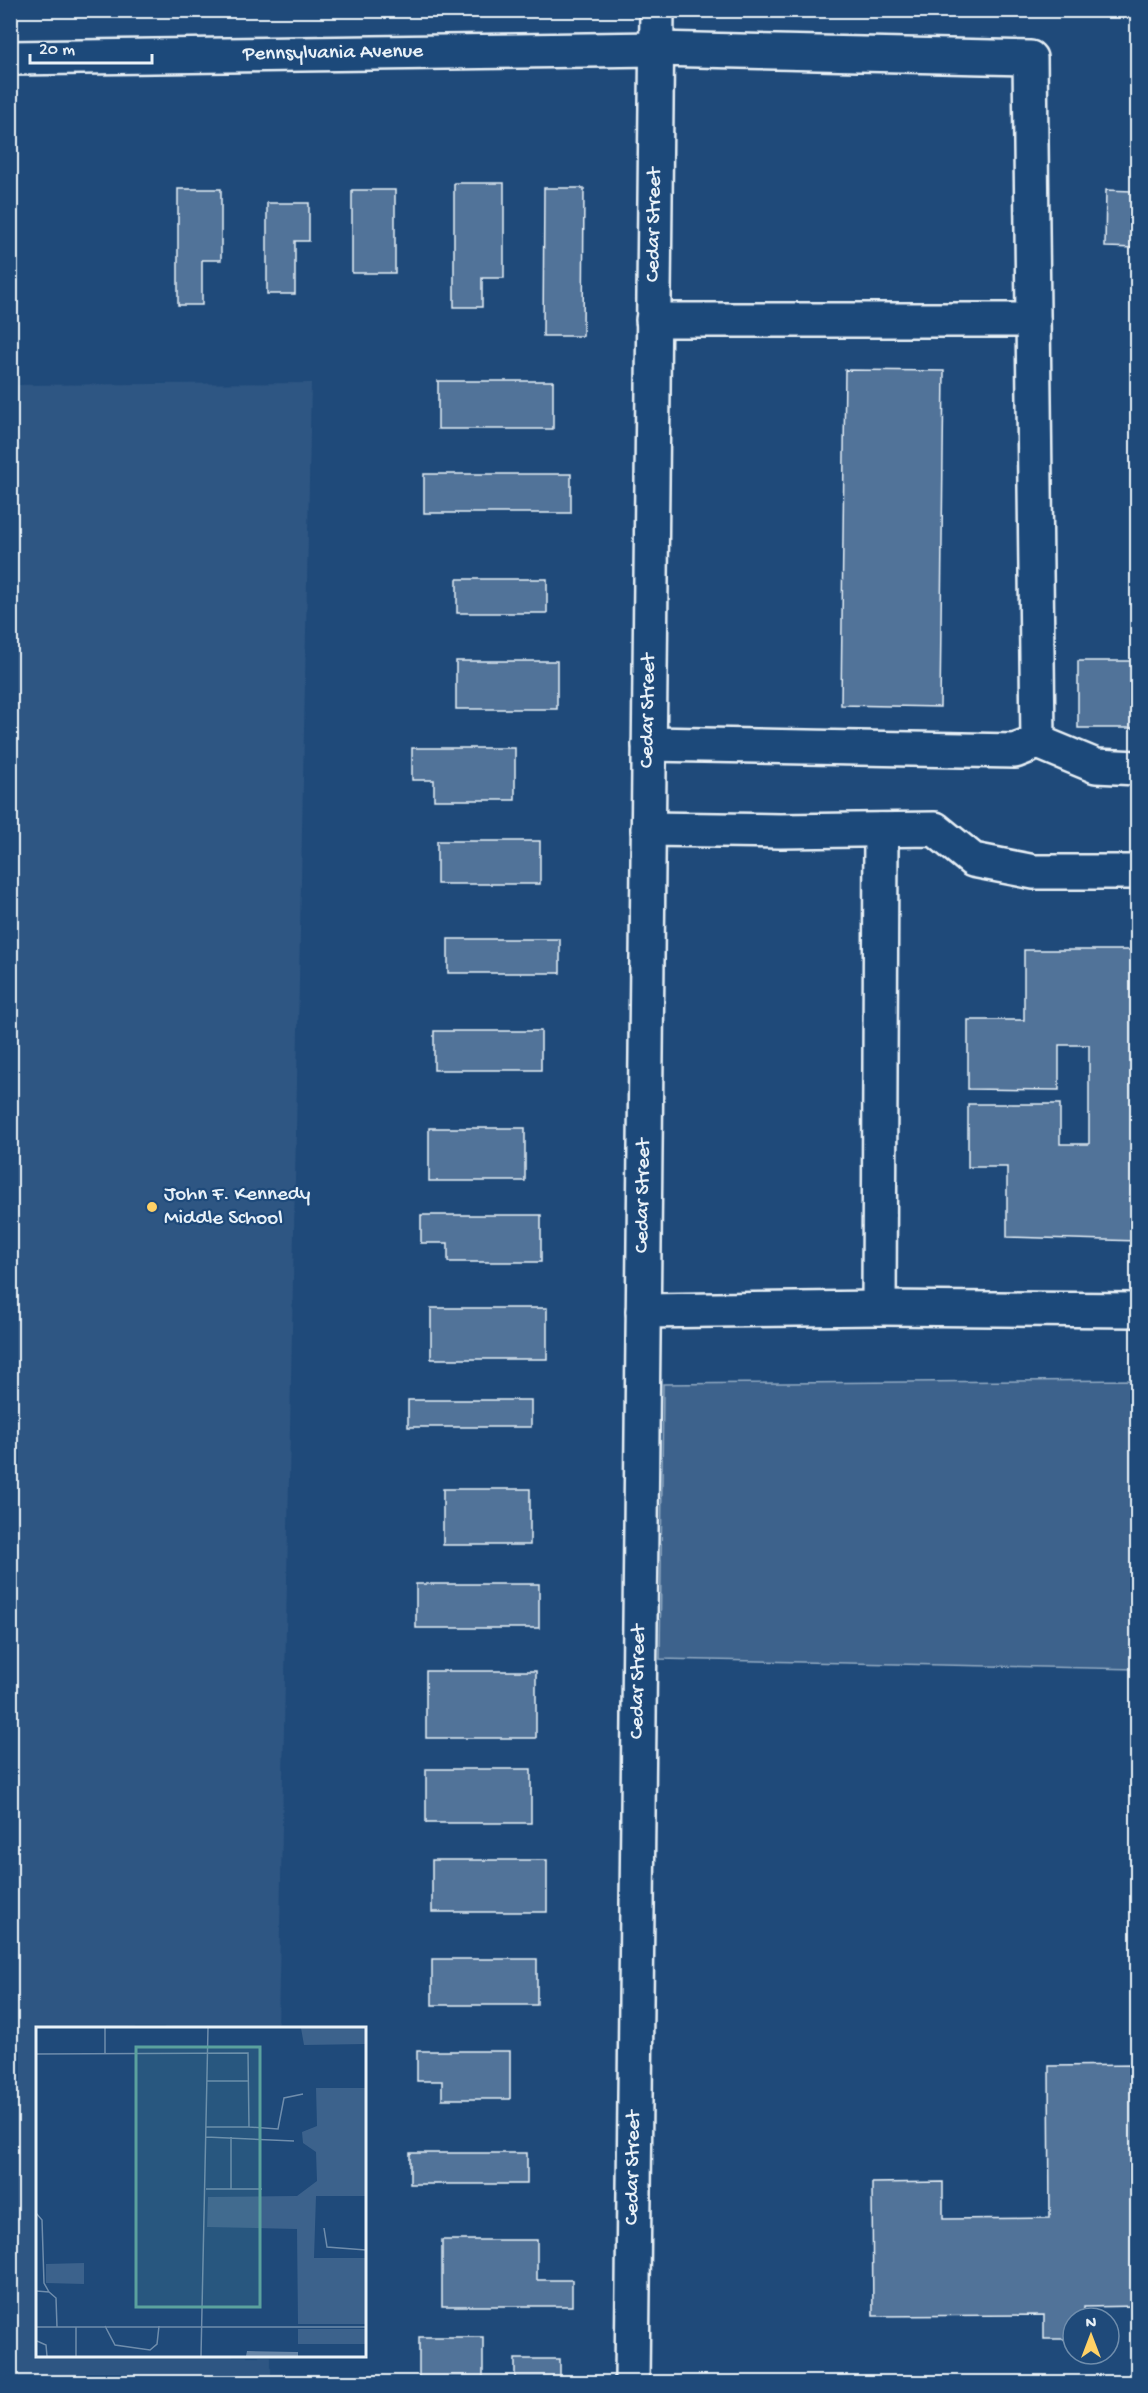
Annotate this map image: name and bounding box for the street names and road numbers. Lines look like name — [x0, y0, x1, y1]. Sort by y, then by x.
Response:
street label: Pennsylvania Avenue — [242, 40, 425, 68]
street label: Cedar Street — [642, 165, 669, 283]
street label: Cedar Street — [636, 651, 663, 769]
street label: Cedar Street — [631, 1136, 658, 1254]
street label: Cedar Street — [626, 1622, 653, 1740]
street label: Cedar Street — [621, 2108, 648, 2226]

